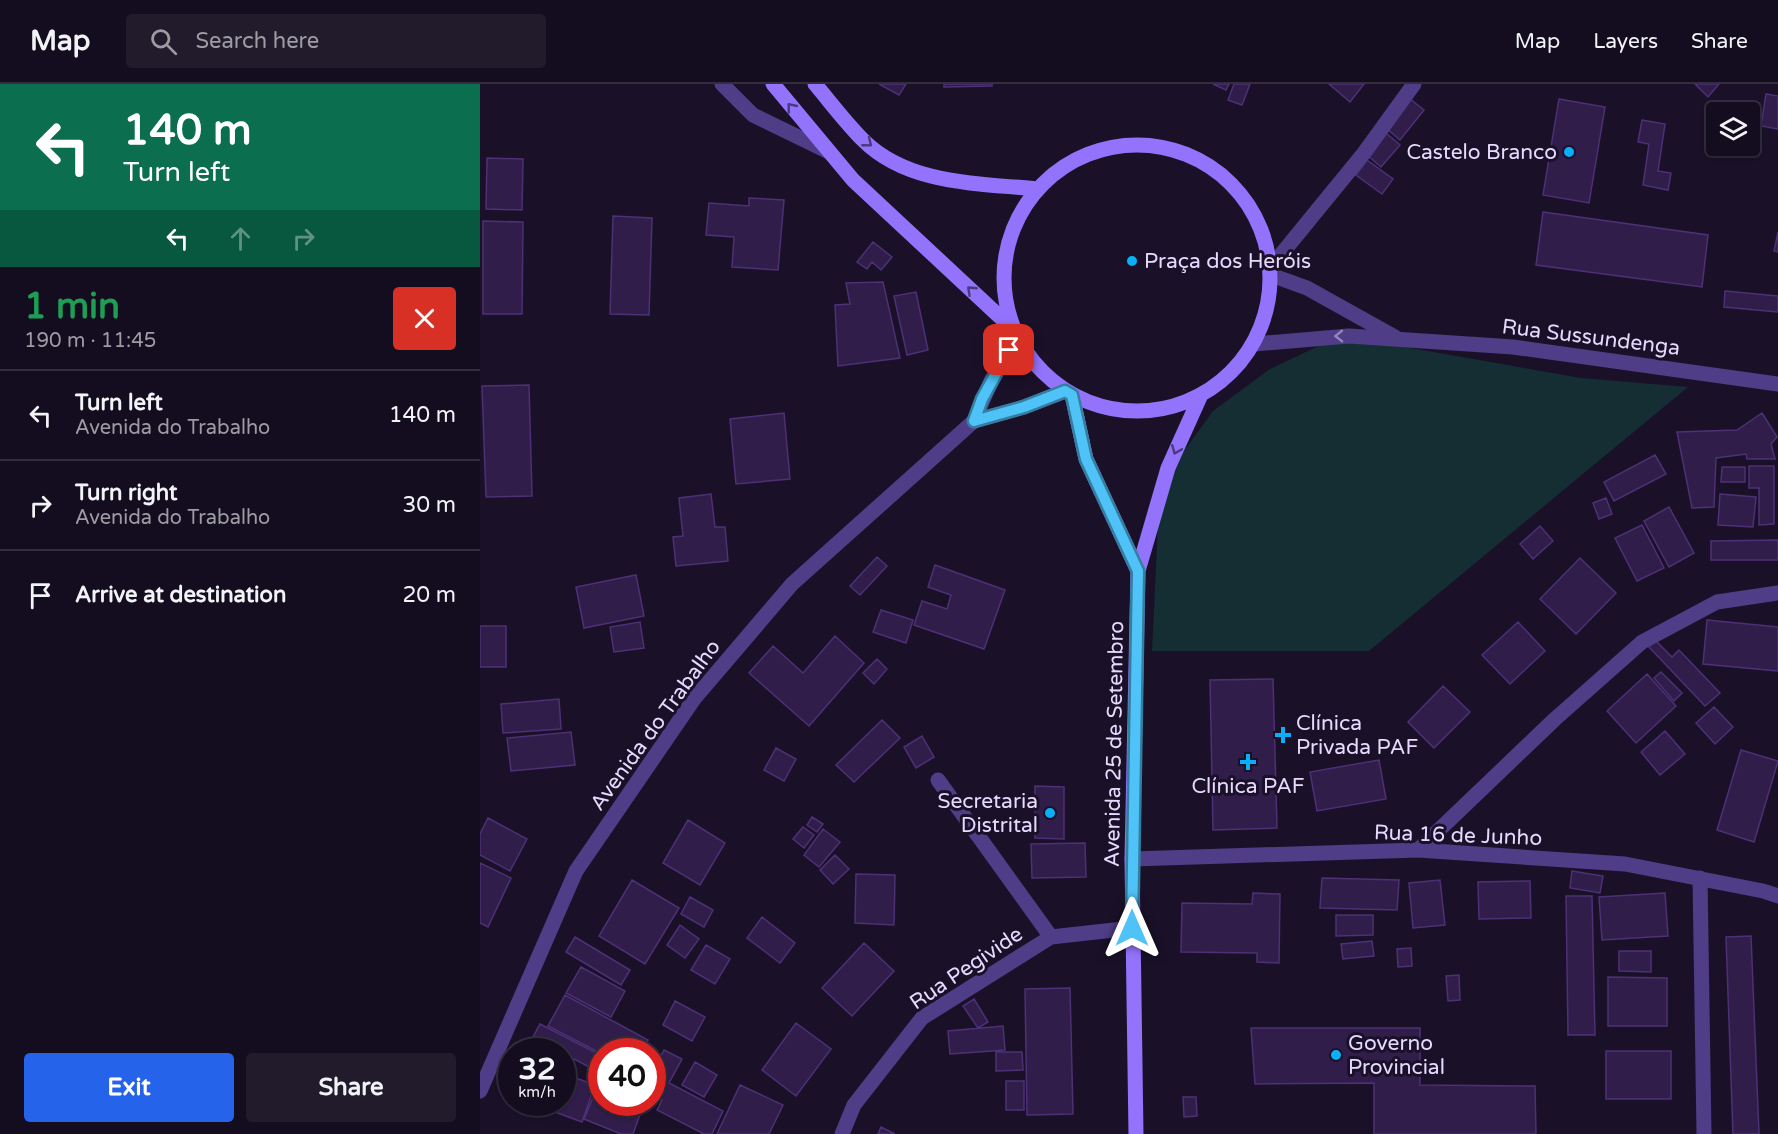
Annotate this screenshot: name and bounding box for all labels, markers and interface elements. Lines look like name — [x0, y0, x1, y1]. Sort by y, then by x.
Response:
search box — [126, 14, 546, 68]
text: Map — [30, 24, 90, 58]
icon: search — [147, 25, 180, 58]
text: Search here — [195, 28, 319, 54]
text: Map — [1515, 29, 1560, 54]
text: Layers — [1593, 29, 1658, 54]
text: Share — [1691, 29, 1748, 54]
one-way arrow — [787, 102, 798, 113]
map controls — [1706, 102, 1760, 156]
button: layers — [1706, 102, 1760, 156]
text: 140 m — [123, 105, 252, 156]
icon: left — [24, 108, 102, 186]
one-way arrow — [861, 136, 872, 147]
place label: Castelo Branco — [1406, 140, 1557, 165]
marker: Castelo Branco — [1562, 145, 1576, 159]
text: Turn left — [123, 156, 230, 189]
icon: left — [161, 222, 194, 255]
icon: ahead — [224, 222, 257, 255]
icon: right — [287, 222, 320, 255]
place label: Praça dos Heróis — [1144, 249, 1311, 274]
marker: Praça dos Heróis — [1125, 254, 1139, 268]
text: 1 min — [24, 285, 120, 328]
one-way arrow — [968, 286, 978, 297]
button: close — [393, 287, 456, 350]
street label: Rua Sussundenga — [1500, 314, 1681, 361]
pin — [983, 324, 1034, 375]
text: 190 m · 11:45 — [24, 329, 156, 353]
one-way arrow — [1334, 330, 1343, 342]
icon: arrive — [992, 333, 1025, 366]
text: Turn left — [75, 390, 163, 416]
icon: left — [24, 399, 57, 432]
text: 140 m — [389, 402, 456, 428]
text: Avenida do Trabalho — [75, 416, 270, 440]
one-way arrow — [1171, 444, 1183, 455]
text: Turn right — [75, 480, 177, 506]
icon: right — [24, 489, 57, 522]
text: 30 m — [402, 492, 456, 518]
text: Avenida do Trabalho — [75, 506, 270, 530]
icon: arrive — [24, 579, 57, 612]
text: Arrive at destination — [75, 582, 286, 608]
text: 20 m — [402, 582, 456, 608]
street label: Avenida 25 de Setembro — [1100, 621, 1129, 867]
street label: Avenida do Trabalho — [585, 635, 726, 816]
place label: Clínica Privada PAF — [1296, 711, 1418, 760]
marker: Clínica Privada PAF — [1274, 726, 1292, 744]
marker: Clínica PAF — [1239, 753, 1257, 771]
place label: Clínica PAF — [1191, 774, 1305, 799]
place label: Secretaria Distrital — [937, 789, 1038, 838]
marker: Secretaria Distrital — [1043, 806, 1057, 820]
street label: Rua 16 de Junho — [1373, 820, 1543, 851]
position arrow — [1100, 896, 1164, 960]
street label: Rua Pegivide — [905, 921, 1028, 1015]
place label: Governo Provincial — [1348, 1031, 1445, 1080]
speed limit sign: 40 — [588, 1038, 666, 1116]
marker: Governo Provincial — [1329, 1048, 1343, 1062]
text: 32 — [518, 1051, 556, 1088]
button: Exit — [24, 1053, 234, 1122]
button: Share — [246, 1053, 456, 1122]
text: km/h — [518, 1083, 556, 1101]

